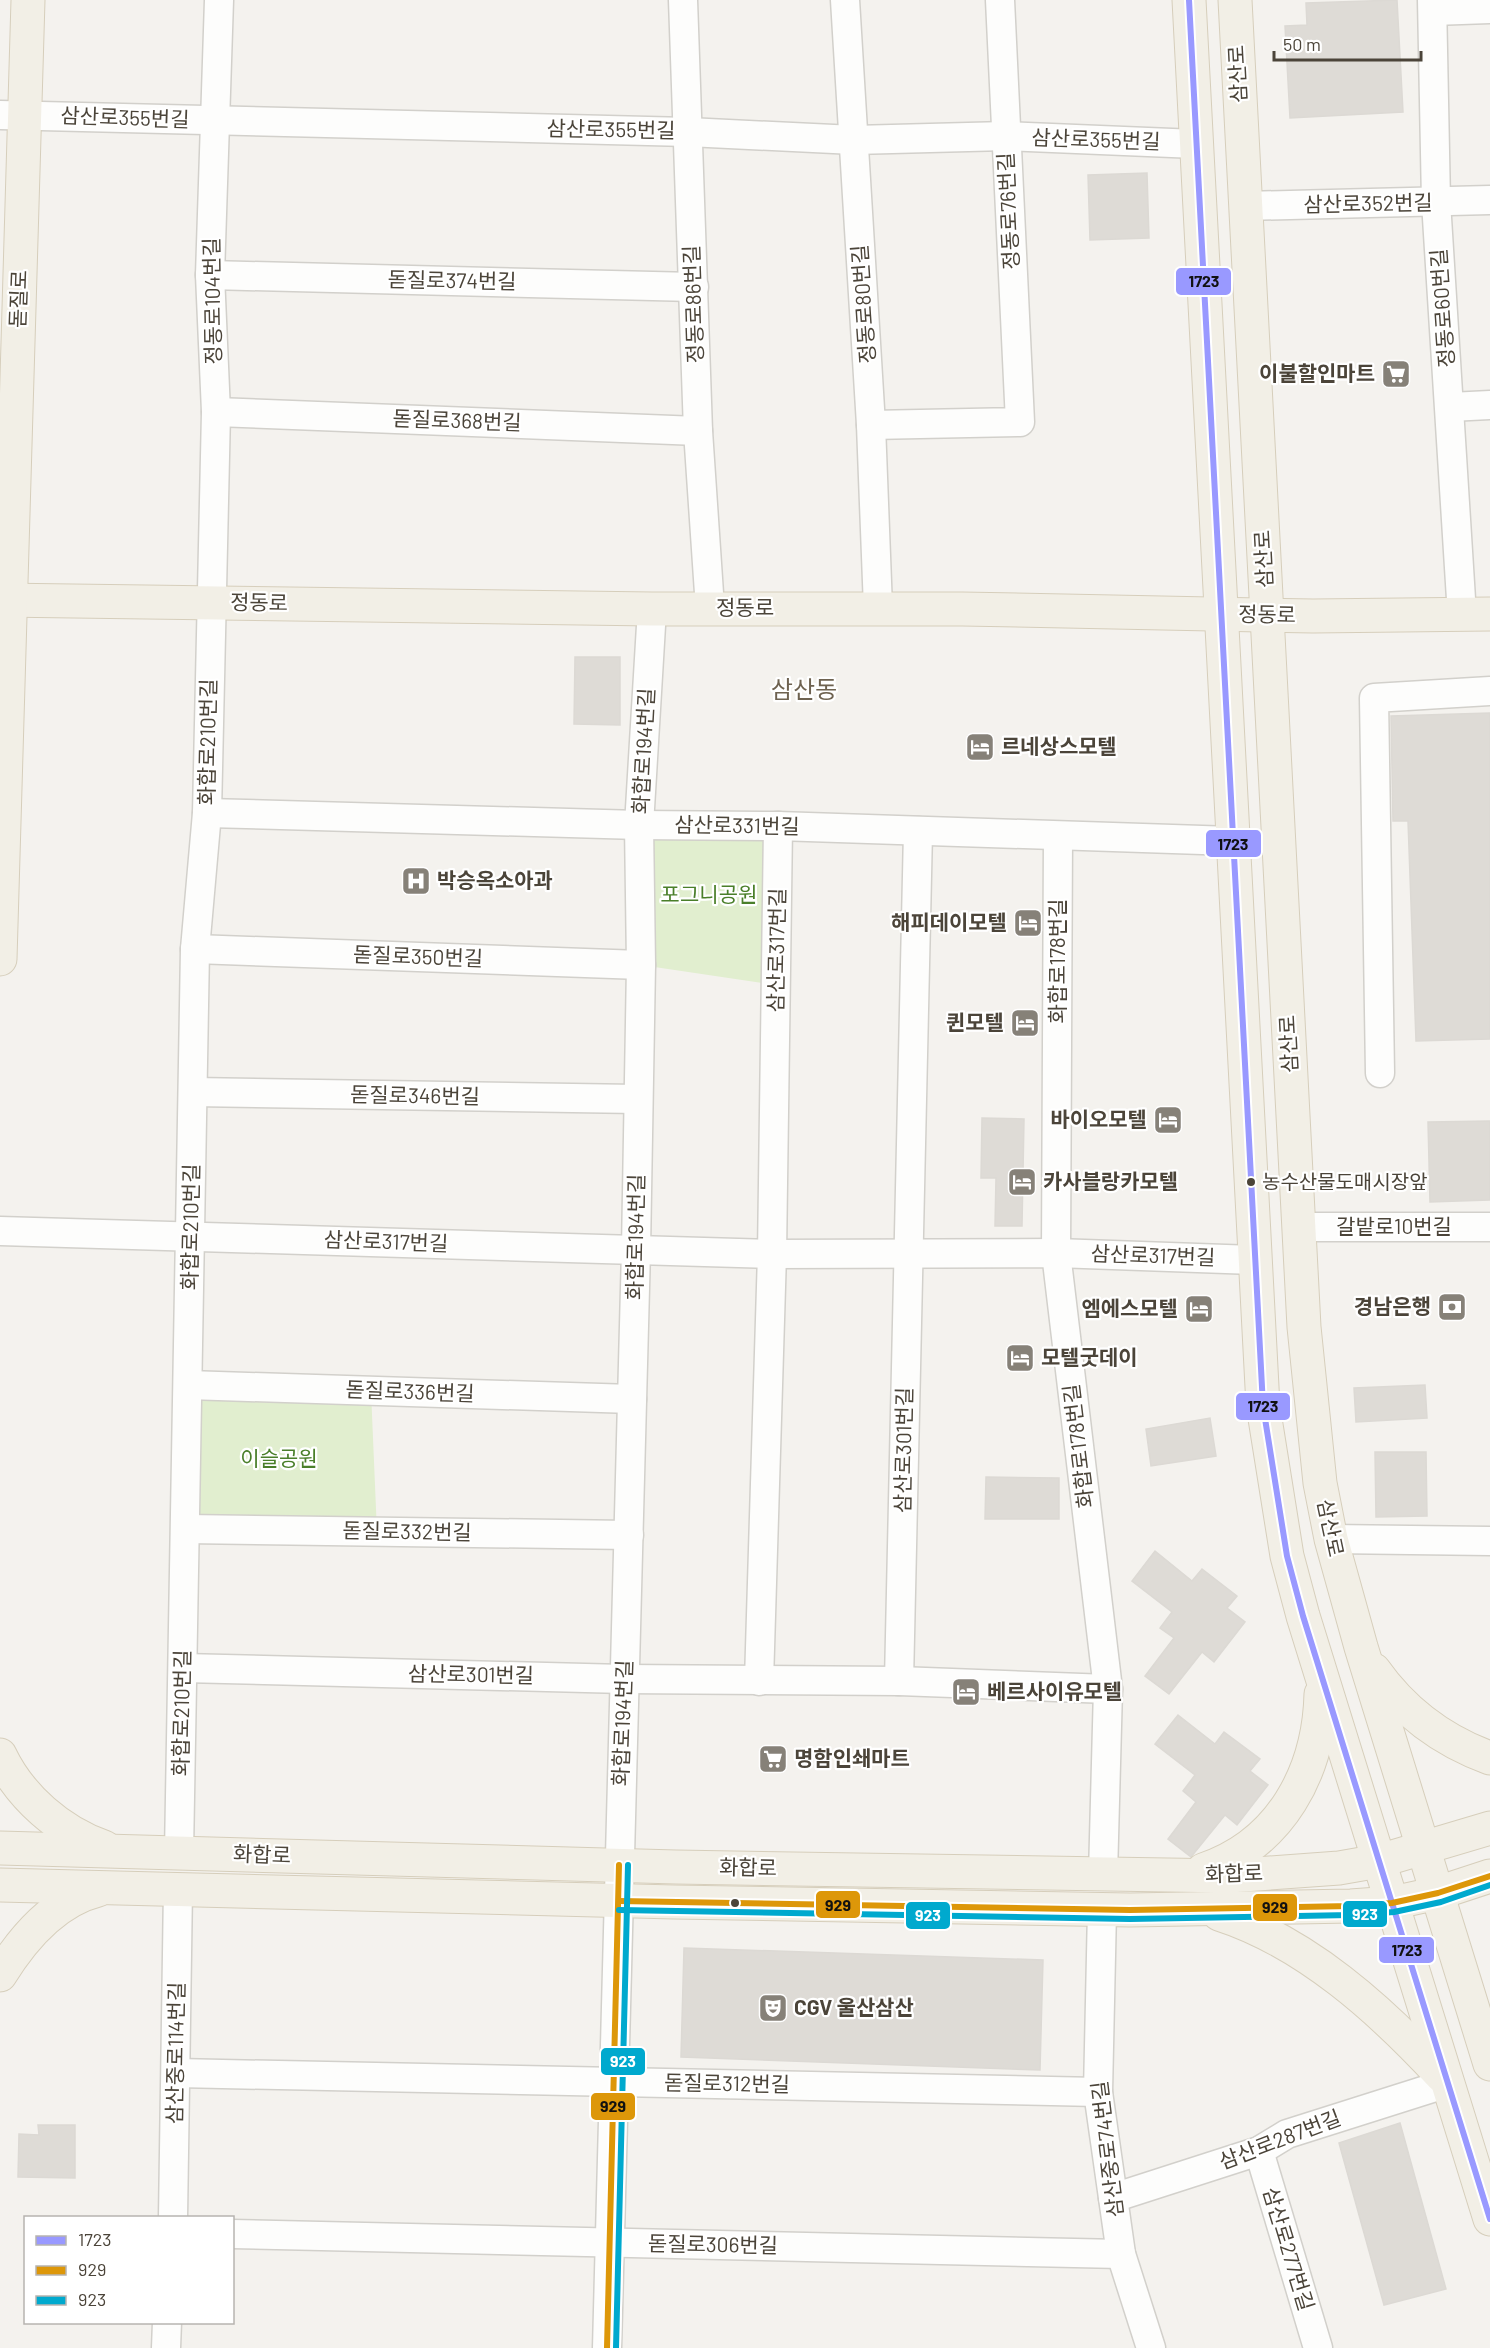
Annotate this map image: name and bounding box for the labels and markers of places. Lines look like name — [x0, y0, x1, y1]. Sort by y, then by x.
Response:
supermarket icon: 이불할인마트 — [1380, 358, 1412, 390]
place label: 이불할인마트 — [1259, 360, 1375, 385]
hotel icon: 르네상스모텔 — [964, 731, 996, 763]
place label: 르네상스모텔 — [1001, 733, 1117, 758]
hospital icon: 박승옥소아과 — [400, 865, 432, 897]
place label: 박승옥소아과 — [437, 867, 553, 892]
hotel icon: 해피데이모텔 — [1012, 907, 1044, 939]
place label: 해피데이모텔 — [891, 909, 1007, 934]
hotel icon: 퀸모텔 — [1009, 1007, 1041, 1039]
place label: 퀸모텔 — [946, 1009, 1004, 1034]
hotel icon: 바이오모텔 — [1152, 1104, 1184, 1136]
place label: 바이오모텔 — [1050, 1106, 1147, 1131]
hotel icon: 카사블랑카모텔 — [1006, 1166, 1038, 1198]
place label: 카사블랑카모텔 — [1043, 1168, 1178, 1193]
place label: 농수산물도매시장앞 — [1262, 1169, 1428, 1193]
marker: 농수산물도매시장앞 — [1245, 1176, 1257, 1188]
bank icon: 경남은행 — [1436, 1291, 1468, 1323]
hotel icon: 엠에스모텔 — [1183, 1293, 1215, 1325]
place label: 경남은행 — [1354, 1293, 1431, 1318]
place label: 엠에스모텔 — [1081, 1295, 1178, 1320]
hotel icon: 모텔굿데이 — [1004, 1342, 1036, 1374]
place label: 모텔굿데이 — [1041, 1344, 1138, 1369]
hotel icon: 베르사이유모텔 — [950, 1676, 982, 1708]
place label: 베르사이유모텔 — [987, 1678, 1122, 1703]
supermarket icon: 명함인쇄마트 — [757, 1743, 789, 1775]
place label: 명함인쇄마트 — [794, 1745, 910, 1770]
unlabelled marker — [729, 1897, 741, 1909]
theatre icon: CGV 울산삼산 — [757, 1992, 789, 2024]
place label: CGV 울산삼산 — [794, 1994, 914, 2019]

